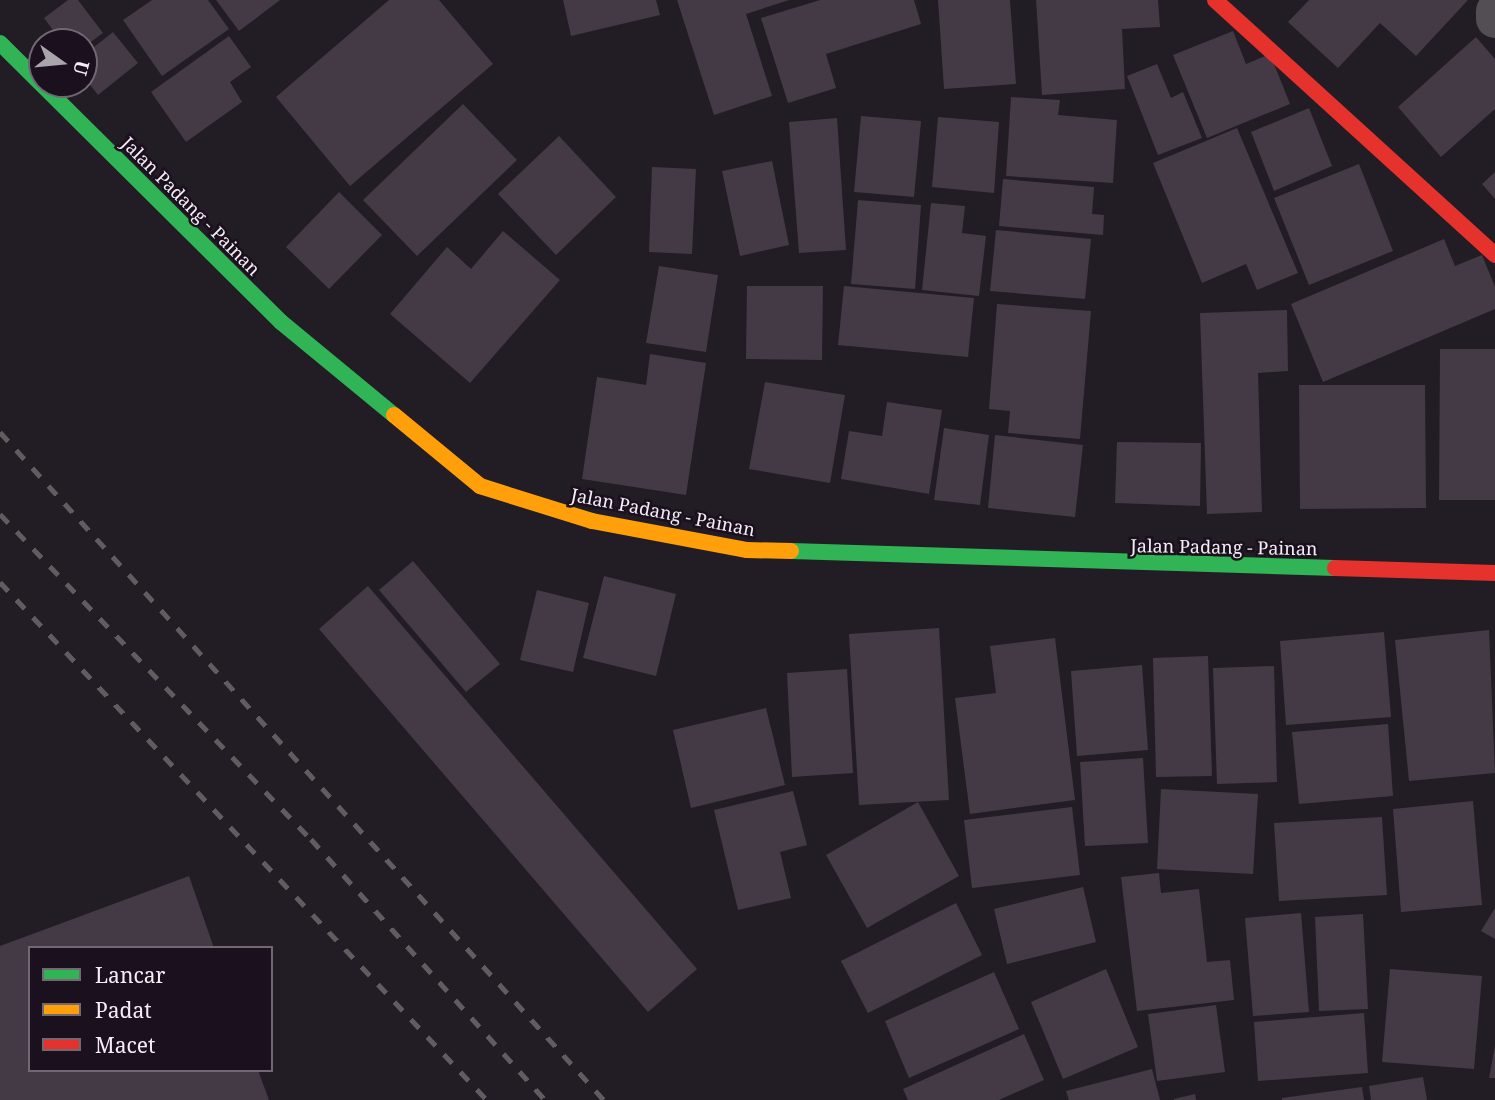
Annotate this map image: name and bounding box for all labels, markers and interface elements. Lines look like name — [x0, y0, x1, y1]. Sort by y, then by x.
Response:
north arrow — [28, 28, 98, 98]
text: U — [67, 58, 96, 78]
street label: Jalan Padang - Painan — [117, 132, 265, 280]
street label: Jalan Padang - Painan — [569, 484, 757, 540]
street label: Jalan Padang - Painan — [1130, 535, 1318, 559]
legend — [28, 946, 273, 1072]
text: Lancar — [95, 961, 166, 989]
text: Padat — [95, 996, 152, 1024]
text: Macet — [95, 1031, 155, 1059]

